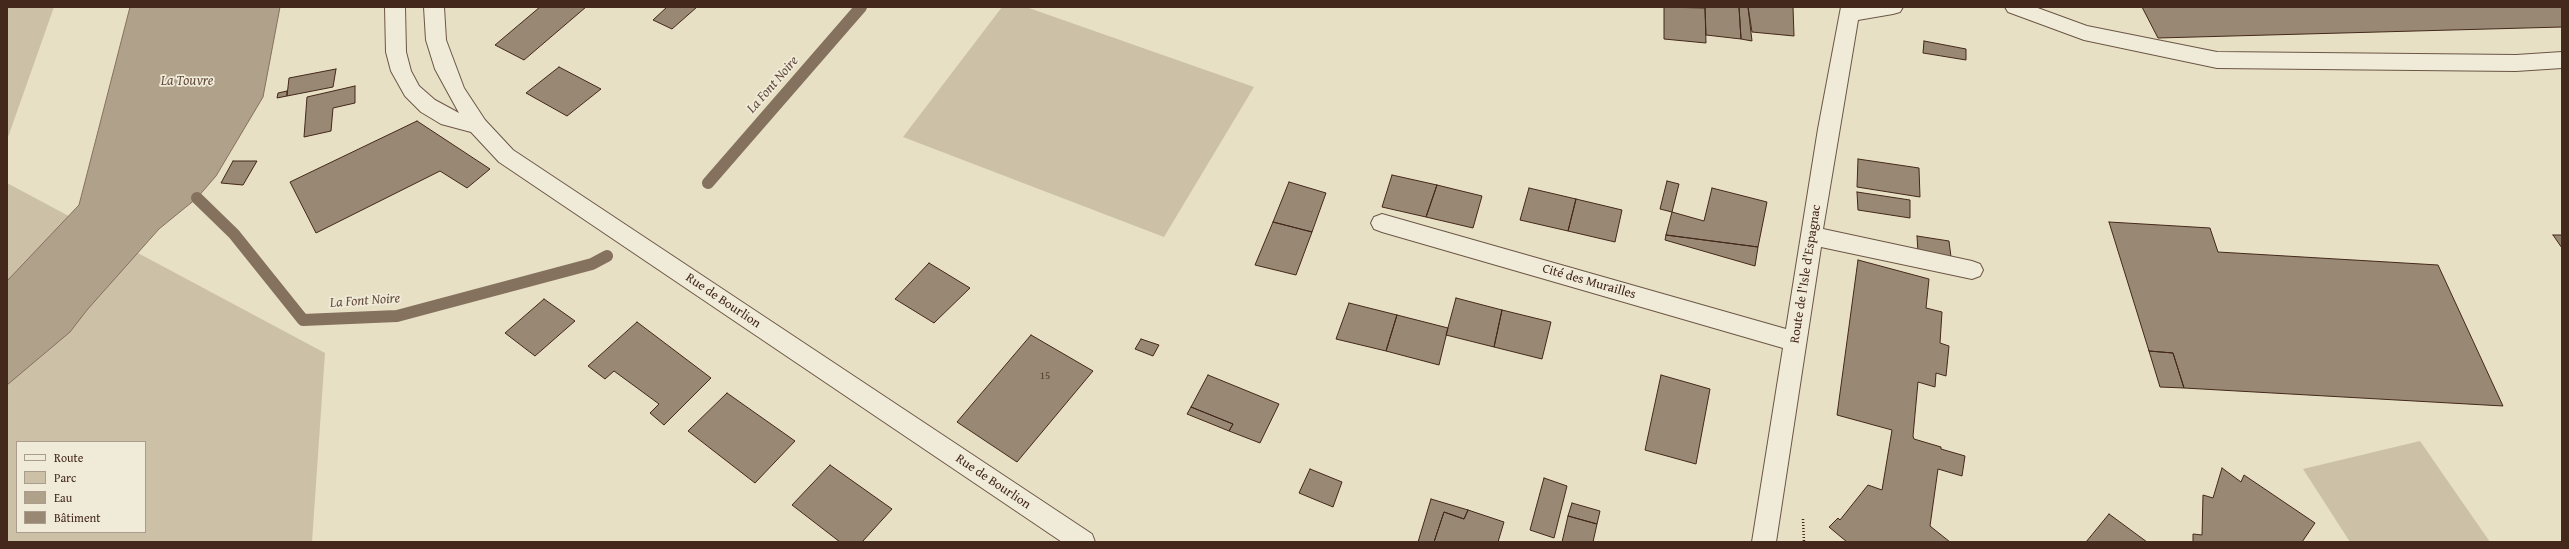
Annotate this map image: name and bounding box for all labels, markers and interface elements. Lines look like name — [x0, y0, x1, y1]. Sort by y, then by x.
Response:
water label: La Font Noire — [744, 53, 802, 117]
water label: La Touvre — [161, 73, 213, 89]
street label: Route de l'Isle d'Espagnac — [1787, 204, 1825, 344]
street label: Cité des Murailles — [1540, 261, 1638, 303]
street label: Rue de Bourlion — [683, 270, 763, 332]
water label: La Font Noire — [329, 290, 401, 312]
house number: 15 — [1040, 369, 1050, 383]
legend — [16, 441, 146, 533]
text: Route — [54, 449, 83, 466]
street label: Rue de Bourlion — [953, 451, 1033, 513]
text: Parc — [54, 469, 76, 486]
text: Eau — [54, 489, 72, 506]
text: Bâtiment — [54, 509, 101, 526]

